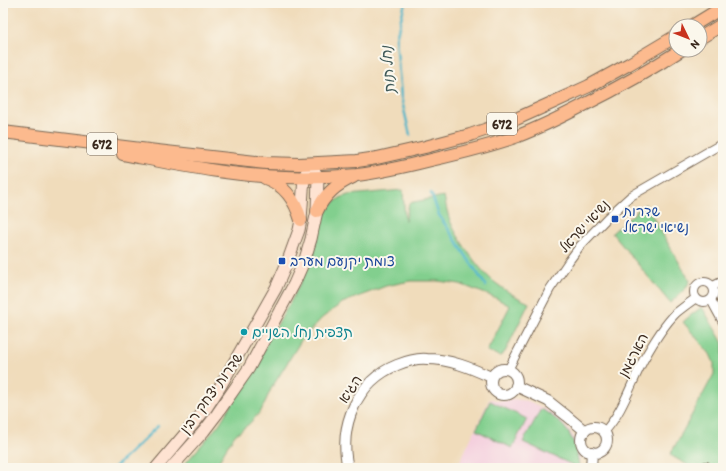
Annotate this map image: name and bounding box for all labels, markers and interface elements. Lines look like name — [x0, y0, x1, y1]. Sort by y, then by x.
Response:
north arrow — [668, 18, 708, 58]
text: N — [688, 37, 702, 52]
water label: נחל תות — [377, 44, 399, 96]
road number: 672 — [487, 113, 517, 135]
road number: 672 — [87, 133, 117, 155]
street label: נשיאי ישראל — [556, 196, 613, 256]
place label: שדרות נשיאי ישראל — [622, 203, 689, 236]
marker: שדרות נשיאי ישראל — [610, 214, 620, 224]
place label: צומת יקנעם מערב — [290, 253, 395, 270]
marker: צומת יקנעם מערב — [277, 256, 287, 266]
place label: תצפית נחל השניים — [252, 324, 353, 341]
marker: תצפית נחל השניים — [239, 327, 249, 337]
street label: הארגמן — [615, 330, 652, 380]
street label: שדרות יצחק רבין — [176, 349, 247, 437]
street label: הגיא — [335, 372, 366, 407]

